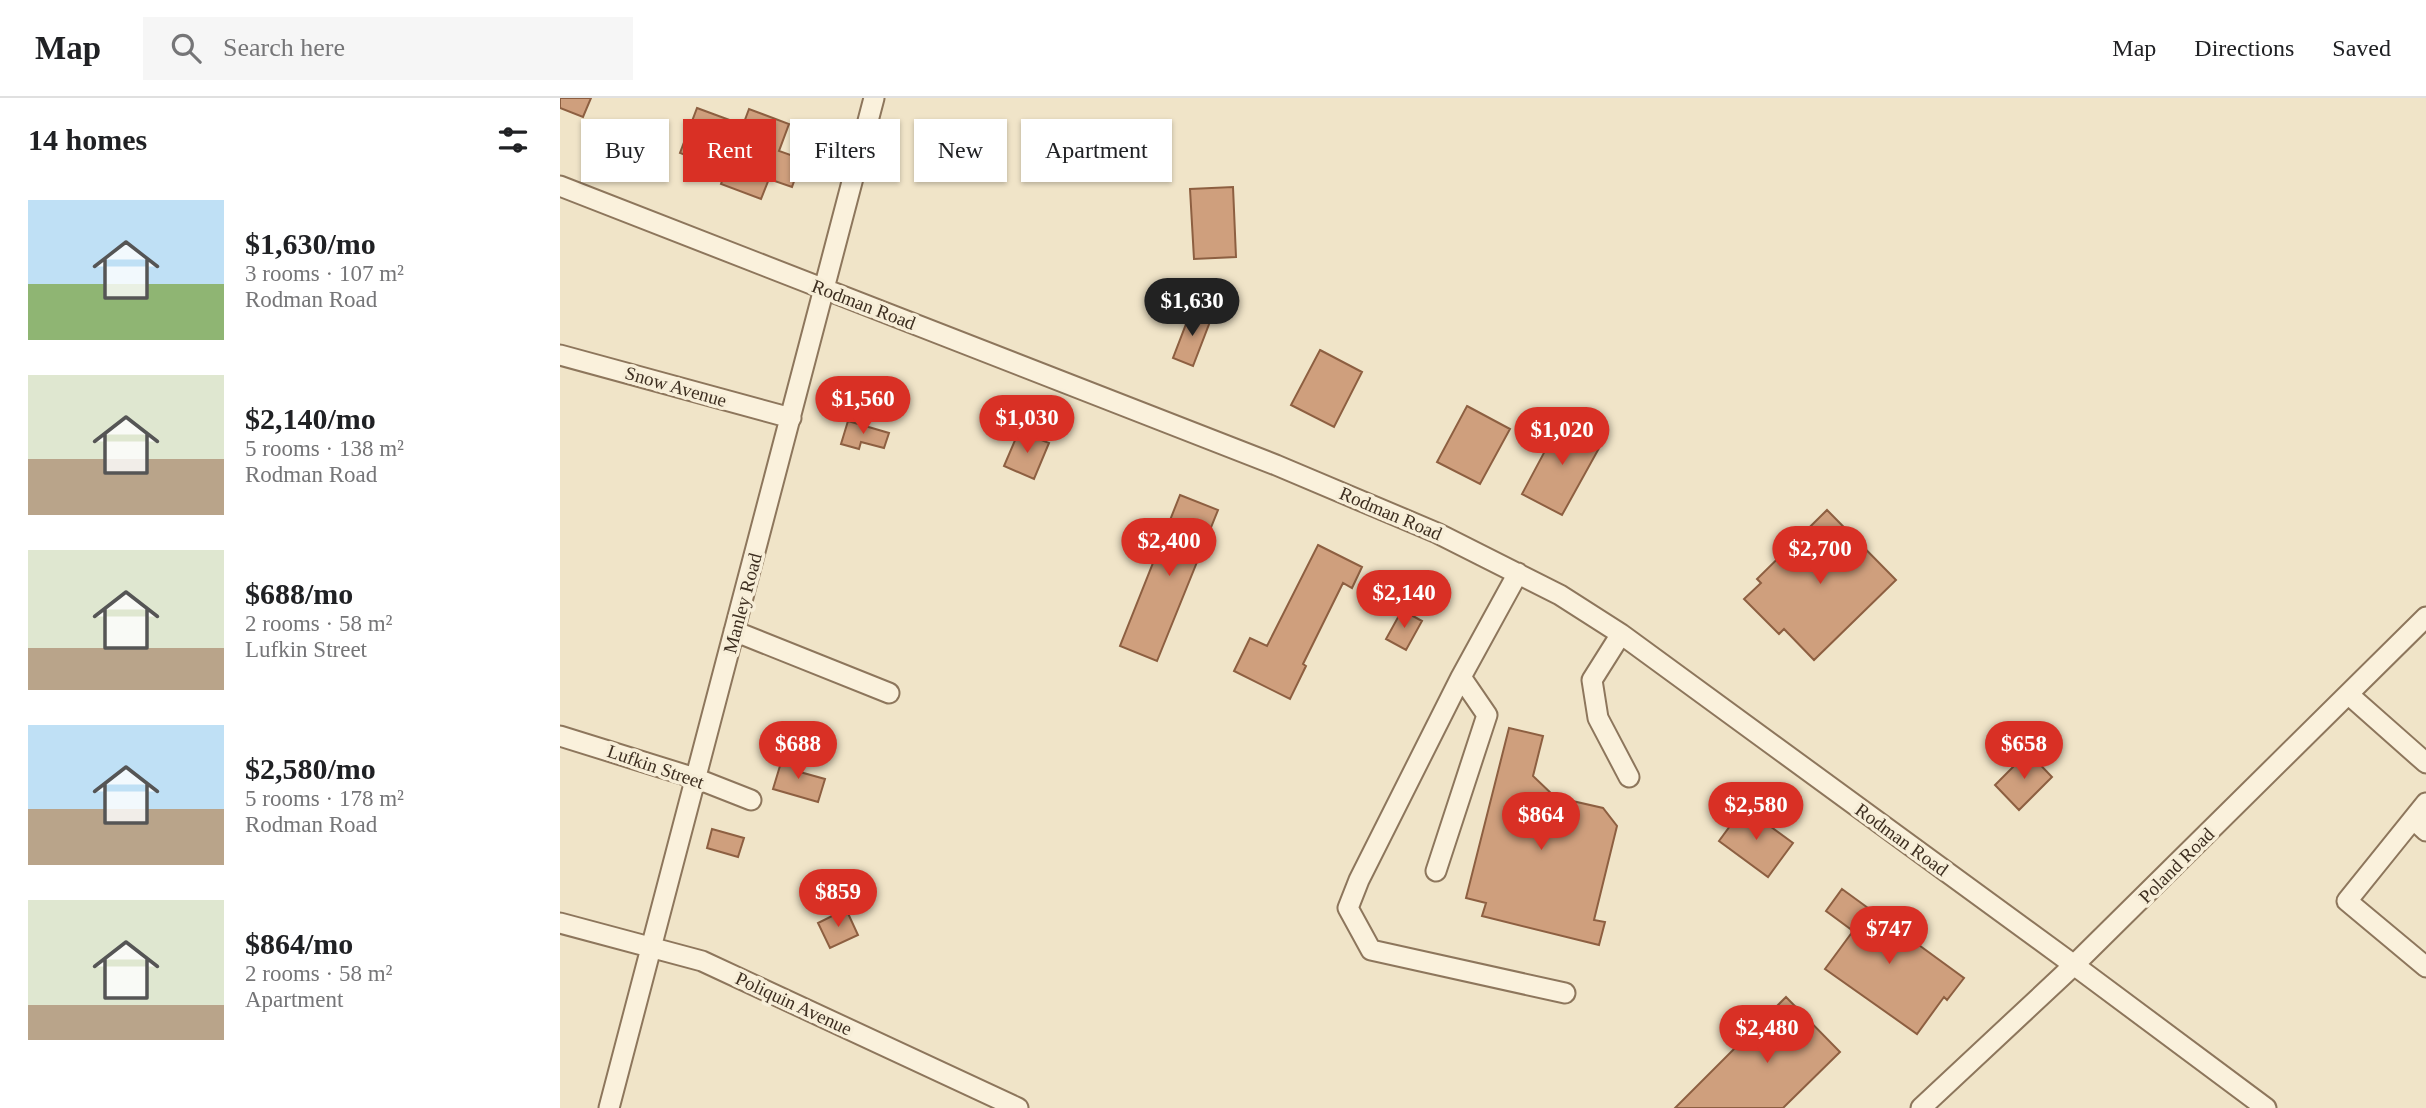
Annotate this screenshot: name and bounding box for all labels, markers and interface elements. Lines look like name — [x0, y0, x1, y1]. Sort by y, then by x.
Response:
search box — [143, 17, 633, 80]
icon: search — [167, 29, 205, 67]
text: Map — [35, 30, 101, 66]
text: Search here — [223, 33, 345, 62]
text: Map — [2112, 35, 2156, 61]
text: Directions — [2194, 35, 2294, 61]
text: Saved — [2332, 35, 2391, 61]
chip: Buy — [581, 119, 669, 182]
chip: Rent — [683, 119, 776, 182]
chip: Filters — [790, 119, 900, 182]
chip: New — [914, 119, 1007, 182]
chip: Apartment — [1021, 119, 1172, 182]
icon: filters — [494, 121, 532, 159]
text: 14 homes — [28, 123, 147, 156]
text: $1,630/mo — [245, 227, 376, 260]
icon: home — [84, 228, 168, 312]
text: 3 rooms · 107 m² — [245, 261, 404, 286]
street label: Rodman Road — [809, 275, 919, 334]
pin: $1,630 — [1135, 278, 1249, 338]
text: Rodman Road — [245, 287, 377, 312]
text: $1,630 — [1160, 288, 1224, 313]
street label: Snow Avenue — [623, 362, 729, 411]
pin: $1,560 — [806, 376, 920, 436]
text: $1,560 — [831, 386, 895, 411]
pin: $1,030 — [970, 396, 1084, 455]
text: $2,140/mo — [245, 402, 376, 435]
icon: home — [84, 403, 168, 487]
text: $1,030 — [995, 405, 1059, 430]
pin: $1,020 — [1505, 408, 1619, 467]
text: $1,020 — [1530, 417, 1594, 442]
text: 5 rooms · 138 m² — [245, 436, 404, 461]
text: Rodman Road — [245, 462, 377, 487]
street label: Rodman Road — [1336, 482, 1446, 545]
pin: $2,400 — [1112, 518, 1226, 578]
pin: $2,700 — [1763, 526, 1877, 586]
text: $2,400 — [1137, 528, 1201, 553]
text: $2,700 — [1788, 536, 1852, 561]
street label: Manley Road — [719, 550, 766, 656]
pin: $2,140 — [1347, 570, 1461, 630]
text: $688/mo — [245, 577, 353, 610]
icon: home — [84, 578, 168, 662]
text: $2,140 — [1372, 580, 1436, 605]
text: 2 rooms · 58 m² — [245, 611, 392, 636]
text: Lufkin Street — [245, 637, 367, 662]
pin: $688 — [757, 722, 839, 781]
pin: $658 — [1983, 722, 2065, 781]
text: $688 — [775, 731, 821, 756]
text: $658 — [2001, 731, 2047, 756]
street label: Lufkin Street — [605, 740, 708, 793]
text: $2,580/mo — [245, 752, 376, 785]
icon: home — [84, 753, 168, 837]
pin: $2,580 — [1699, 782, 1813, 842]
text: 5 rooms · 178 m² — [245, 786, 404, 811]
pin: $864 — [1500, 792, 1582, 852]
text: $2,580 — [1724, 792, 1788, 817]
street label: Rodman Road — [1851, 799, 1952, 880]
text: $864 — [1518, 802, 1564, 827]
text: Rodman Road — [245, 812, 377, 837]
street label: Poland Road — [2134, 823, 2219, 907]
pin: $859 — [797, 870, 879, 929]
text: $859 — [815, 879, 861, 904]
pin: $747 — [1848, 906, 1930, 966]
text: $747 — [1866, 916, 1912, 941]
text: $864/mo — [245, 927, 353, 960]
icon: home — [84, 928, 168, 1012]
text: 2 rooms · 58 m² — [245, 961, 392, 986]
street label: Poliquin Avenue — [732, 967, 855, 1040]
text: Apartment — [245, 987, 343, 1012]
pin: $2,480 — [1710, 1006, 1824, 1065]
text: $2,480 — [1735, 1015, 1799, 1040]

